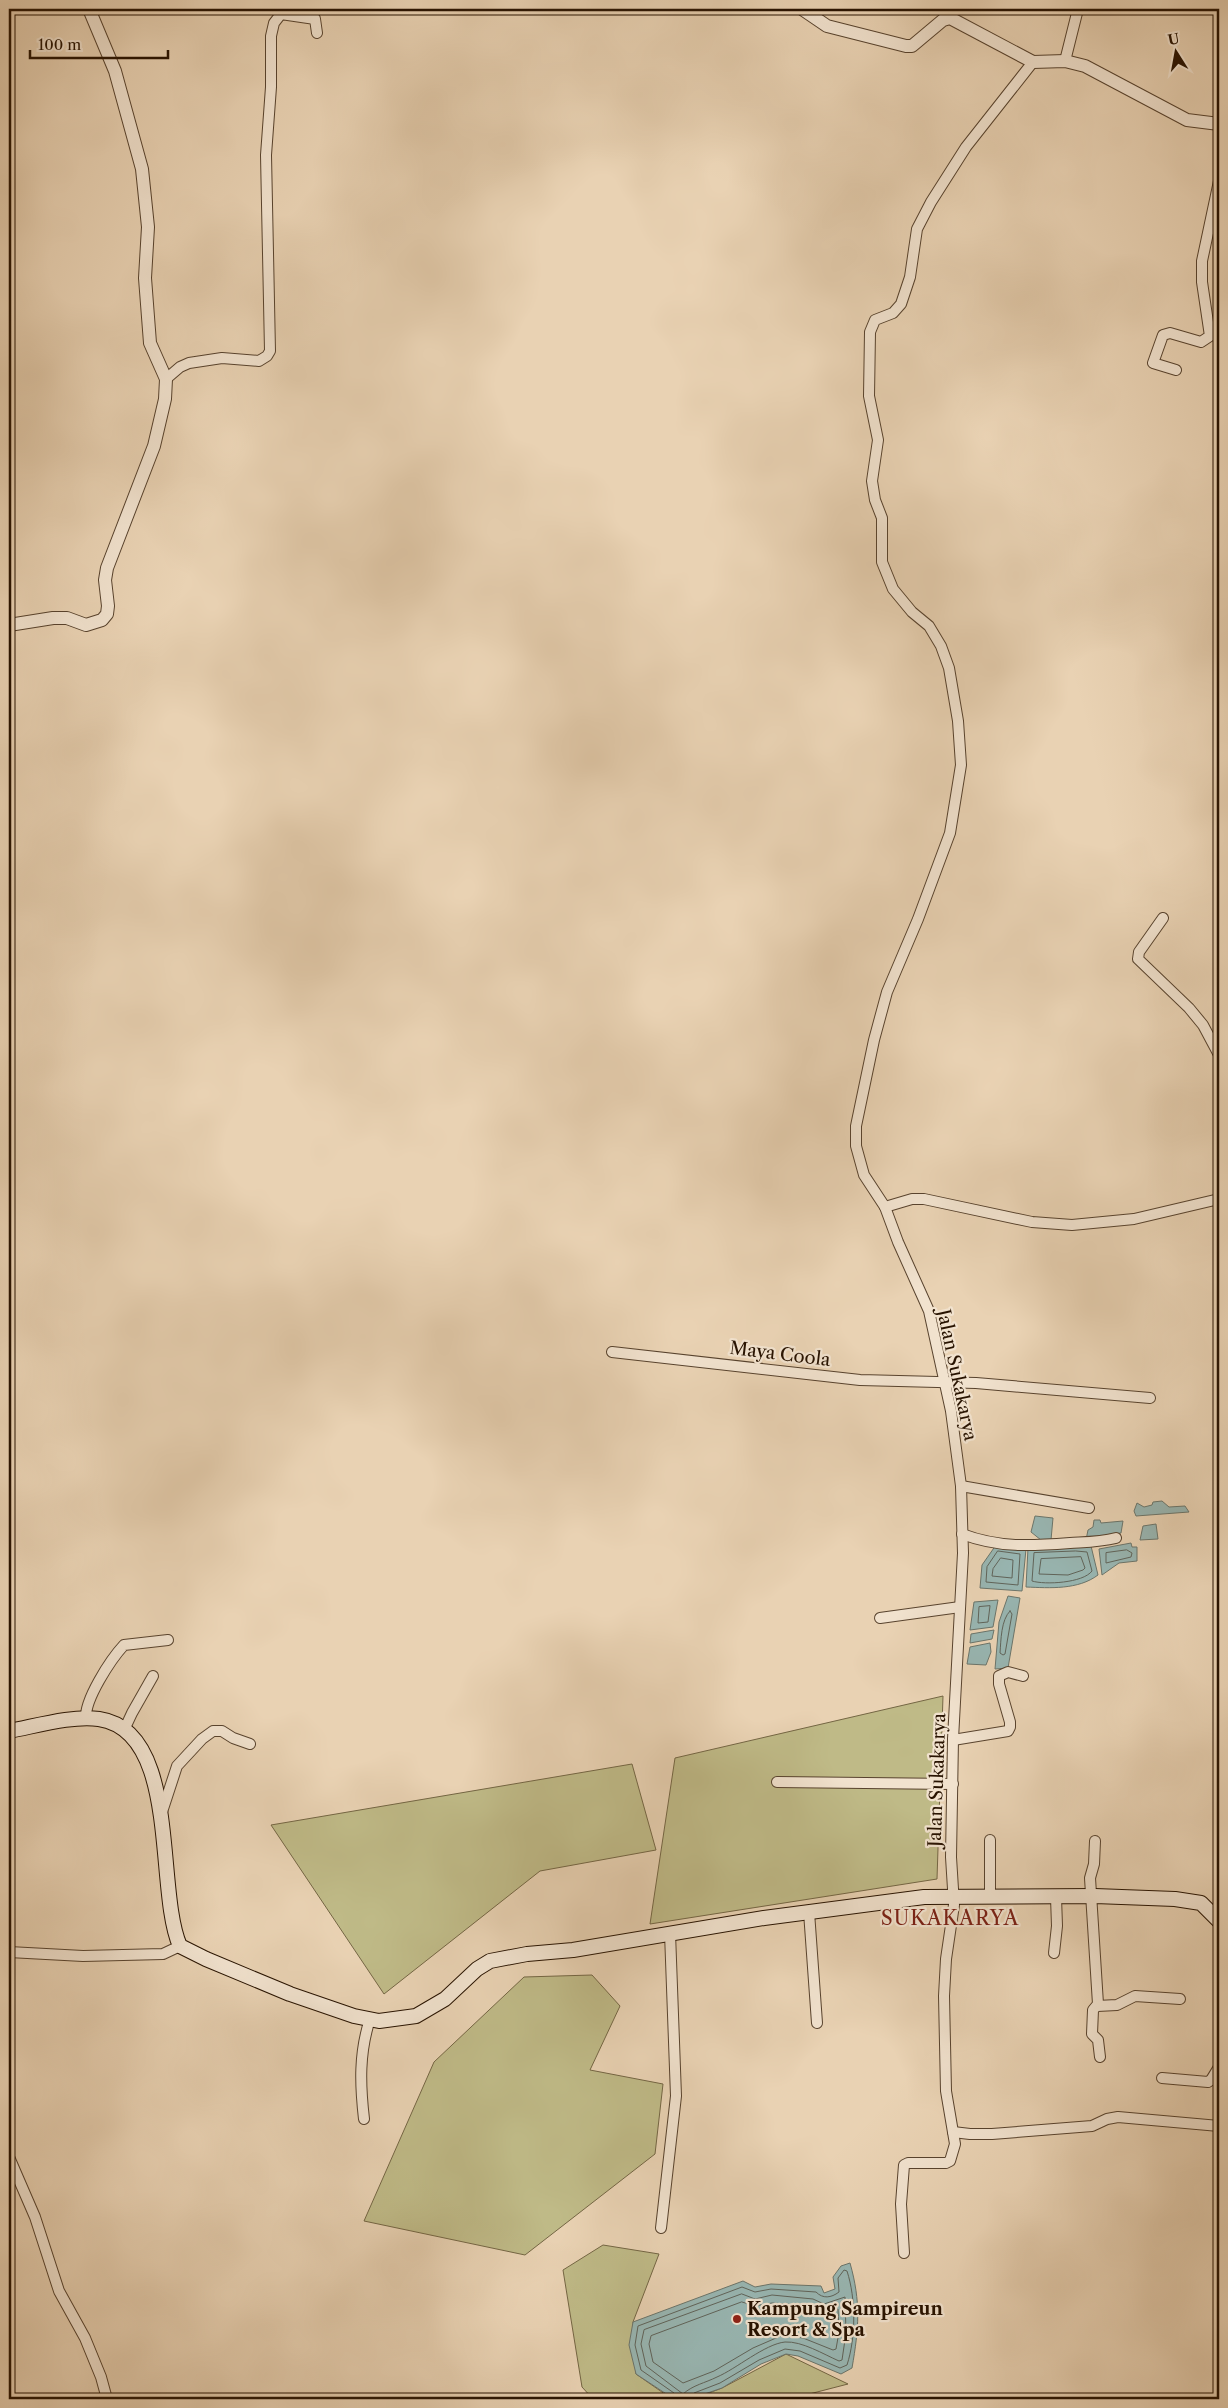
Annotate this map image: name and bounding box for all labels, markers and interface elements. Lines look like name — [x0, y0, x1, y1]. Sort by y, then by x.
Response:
scale bar — [30, 28, 168, 60]
north arrow — [1150, 28, 1200, 78]
text: U — [1166, 29, 1181, 49]
text: 100 m — [38, 35, 81, 54]
street label: Jalan Sukakarya — [932, 1304, 982, 1443]
street label: Maya Coola — [728, 1337, 832, 1371]
street label: Jalan Sukakarya — [924, 1712, 950, 1850]
district label: SUKAKARYA — [881, 1906, 1019, 1930]
place label: Kampung Sampireun Resort & Spa — [747, 2298, 944, 2341]
marker: Kampung Sampireun Resort & Spa — [731, 2313, 743, 2325]

